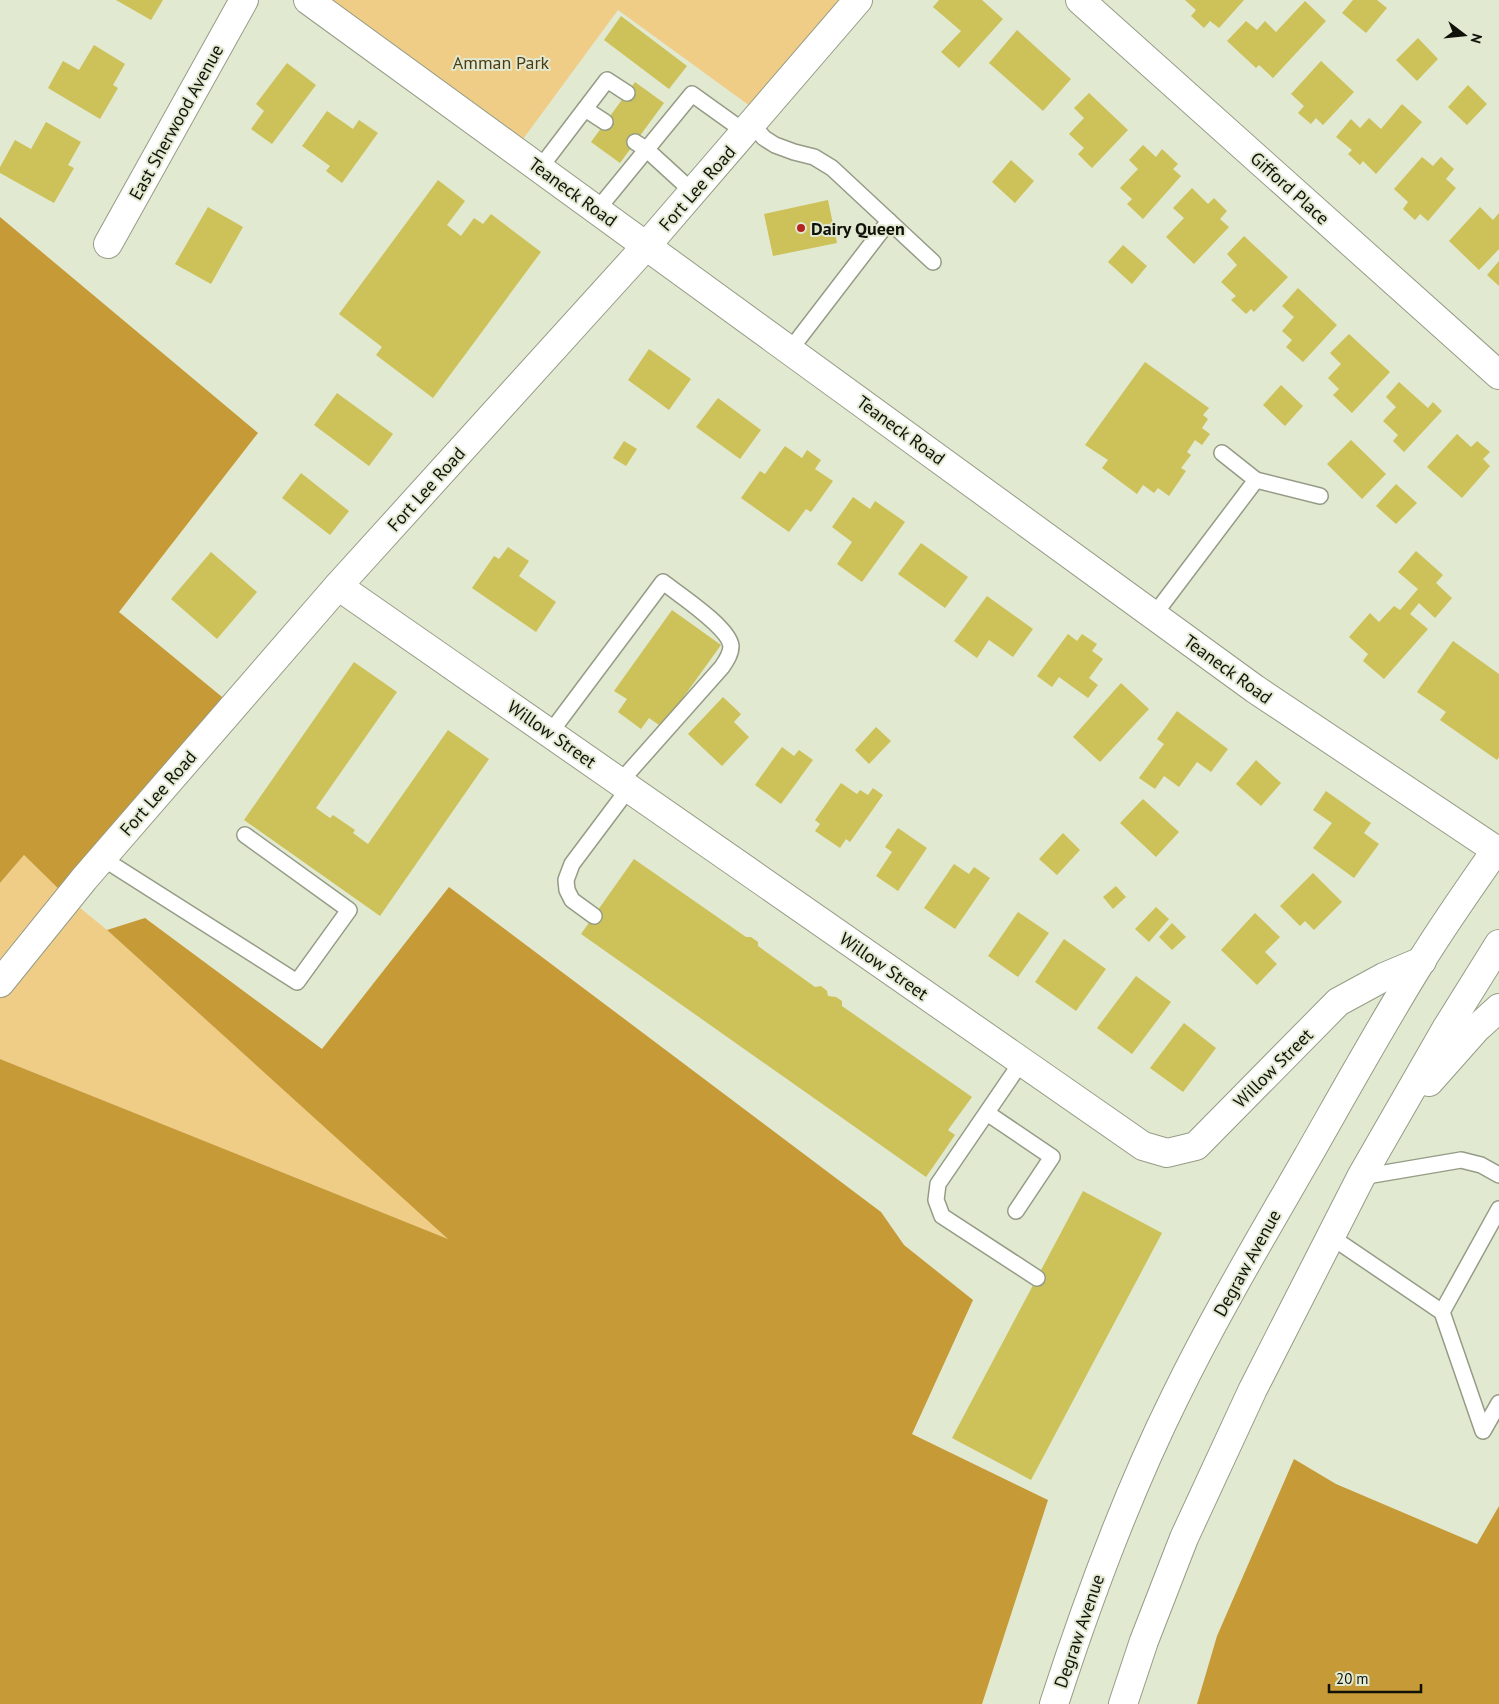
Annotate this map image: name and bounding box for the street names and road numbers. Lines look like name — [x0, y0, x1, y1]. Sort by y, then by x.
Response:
street label: East Sherwood Avenue — [124, 40, 228, 204]
street label: Fort Lee Road — [654, 141, 740, 235]
street label: Gifford Place — [1246, 147, 1334, 229]
street label: Teaneck Road — [524, 152, 622, 232]
street label: Teaneck Road — [852, 390, 950, 470]
street label: Fort Lee Road — [382, 442, 470, 536]
street label: Teaneck Road — [1179, 629, 1277, 709]
street label: Willow Street — [503, 695, 601, 773]
street label: Fort Lee Road — [115, 746, 201, 840]
street label: Willow Street — [835, 927, 933, 1005]
street label: Willow Street — [1228, 1023, 1318, 1113]
street label: Degraw Avenue — [1208, 1206, 1286, 1320]
street label: Degraw Avenue — [1049, 1571, 1109, 1691]

